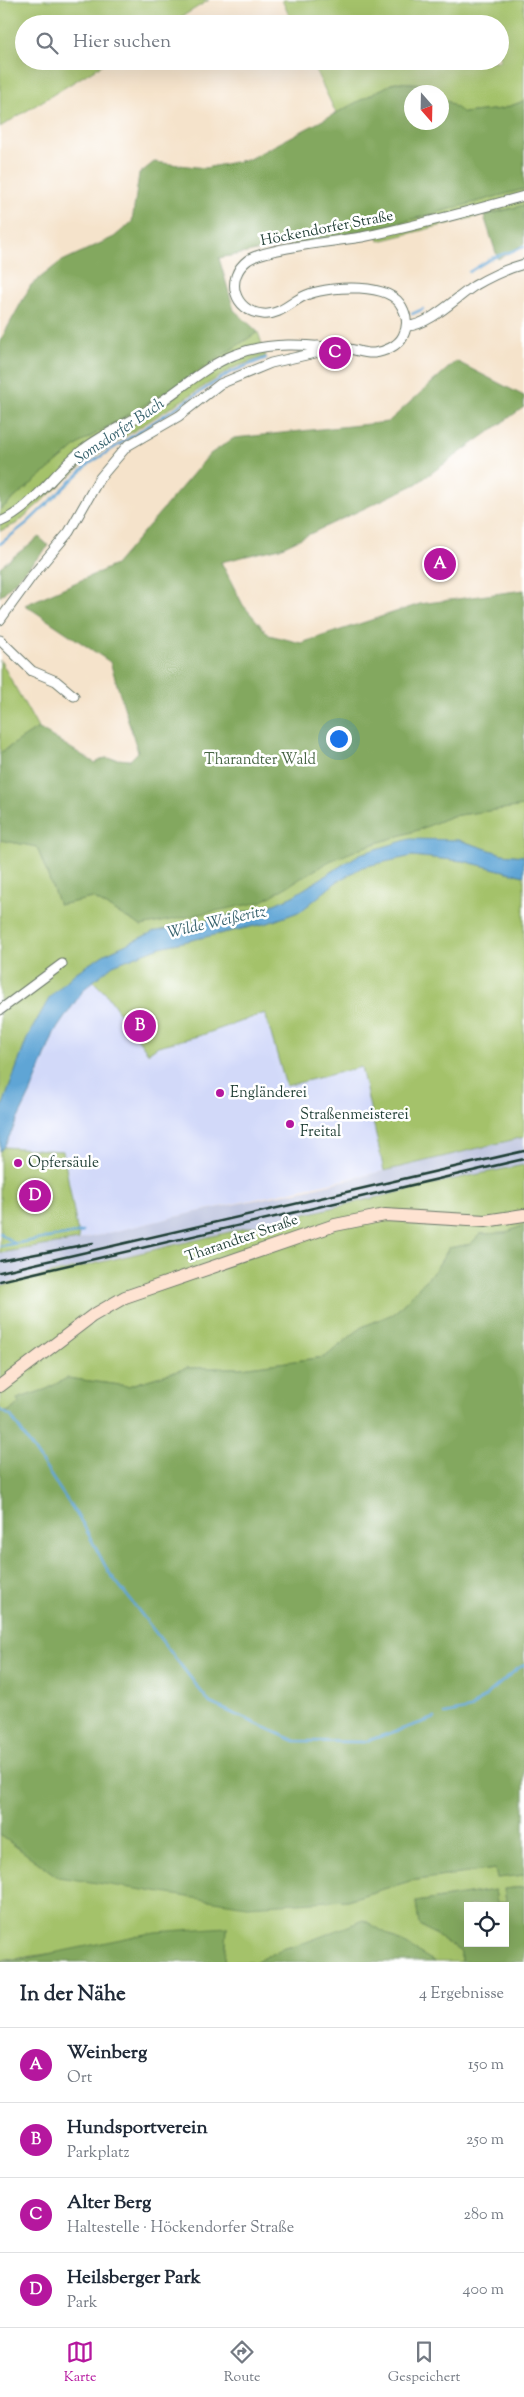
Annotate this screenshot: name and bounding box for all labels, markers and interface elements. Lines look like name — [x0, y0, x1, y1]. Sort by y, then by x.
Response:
search box — [15, 15, 509, 70]
icon: search — [33, 29, 61, 57]
text: Hier suchen — [73, 29, 171, 56]
north arrow — [404, 85, 449, 130]
street label: Höckendorfer Straße — [259, 206, 395, 252]
pin: C — [319, 334, 351, 372]
water label: Somsdorfer Bach — [70, 393, 170, 471]
pin: A — [424, 545, 456, 583]
your location — [326, 726, 352, 752]
park label: Tharandter Wald — [204, 750, 316, 771]
water label: Wilde Weißeritz — [165, 900, 269, 946]
pin: B — [124, 1007, 156, 1045]
place label: Engländerei — [230, 1083, 307, 1104]
marker: Engländerei — [214, 1087, 226, 1099]
place label: Straßenmeisterei Freital — [300, 1105, 409, 1143]
marker: Straßenmeisterei Freital — [284, 1118, 296, 1130]
place label: Opfersäule — [28, 1153, 99, 1174]
marker: Opfersäule — [12, 1157, 24, 1169]
pin: D — [19, 1177, 51, 1215]
street label: Tharandter Straße — [183, 1210, 301, 1268]
map controls — [464, 1902, 509, 1947]
button: locate — [464, 1902, 509, 1947]
text: In der Nähe — [20, 1980, 126, 2010]
text: 4 Ergebnisse — [419, 1983, 504, 2006]
text: Weinberg — [67, 2040, 147, 2067]
text: A — [30, 2054, 43, 2077]
text: 150 m — [468, 2054, 504, 2077]
text: Ort — [67, 2067, 92, 2090]
text: Hundsportverein — [67, 2115, 208, 2142]
text: B — [31, 2129, 41, 2152]
text: 250 m — [466, 2129, 504, 2152]
text: Parkplatz — [67, 2142, 129, 2165]
text: Alter Berg — [67, 2190, 151, 2217]
text: C — [30, 2204, 42, 2227]
text: 280 m — [463, 2204, 504, 2227]
text: Haltestelle · Höckendorfer Straße — [67, 2217, 294, 2240]
text: Heilsberger Park — [67, 2265, 201, 2292]
text: D — [30, 2279, 42, 2302]
text: 400 m — [463, 2279, 504, 2302]
text: Park — [67, 2292, 98, 2315]
tab: Karte — [64, 2338, 97, 2388]
tab: Route — [224, 2338, 261, 2388]
tab: Gespeichert — [388, 2338, 460, 2388]

